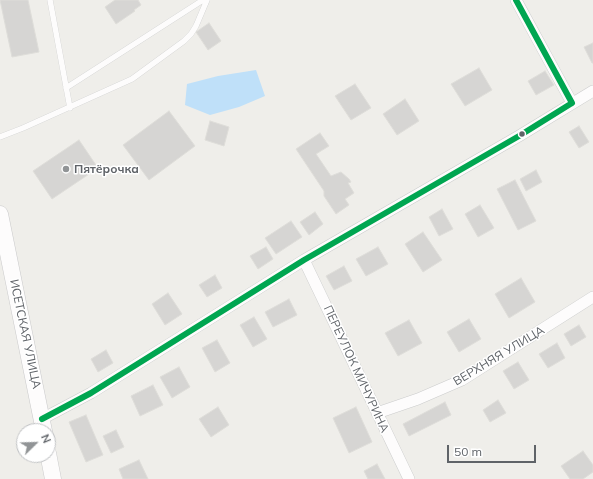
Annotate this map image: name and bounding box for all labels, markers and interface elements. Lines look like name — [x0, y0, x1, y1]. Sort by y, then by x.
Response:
unlabelled marker — [517, 129, 527, 139]
place label: Пятёрочка — [74, 162, 139, 176]
marker: Пятёрочка — [61, 164, 71, 174]
street label: ИСЕТСКАЯ УЛИЦА — [6, 278, 44, 390]
street label: ПЕРЕУЛОК МИЧУРИНА — [320, 303, 392, 435]
street label: ВЕРХНЯЯ УЛИЦА — [451, 323, 547, 389]
north arrow — [16, 423, 56, 463]
text: N — [38, 432, 54, 445]
scale bar — [449, 437, 538, 463]
text: 50 m — [454, 444, 482, 459]

